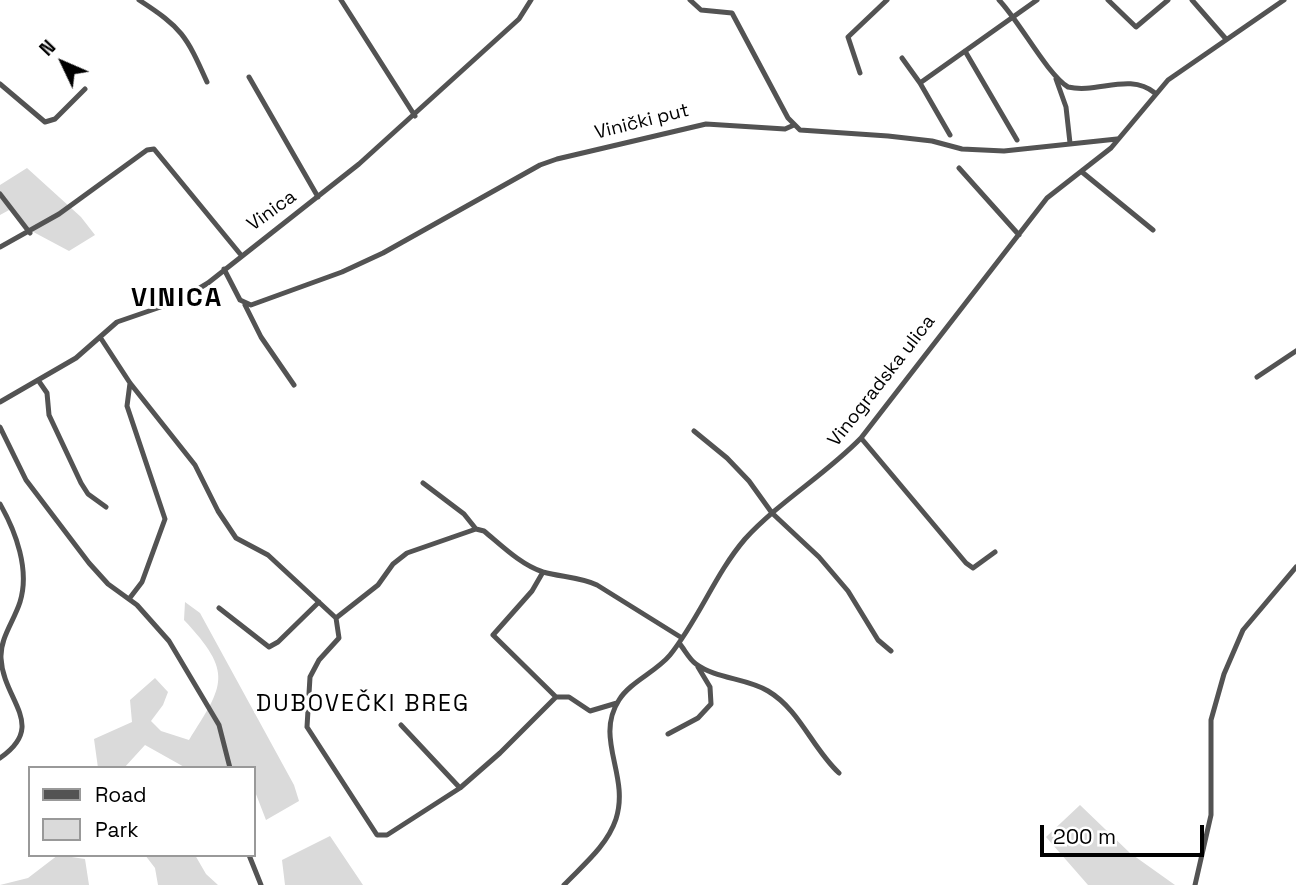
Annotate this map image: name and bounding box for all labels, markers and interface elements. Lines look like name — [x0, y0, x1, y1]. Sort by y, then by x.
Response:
north arrow — [28, 28, 98, 98]
text: N — [34, 35, 61, 61]
street label: Vinički put — [592, 99, 692, 145]
street label: Vinica — [243, 186, 301, 236]
district label: VINICA — [132, 283, 222, 315]
street label: Vinogradska ulica — [824, 311, 940, 451]
district label: DUBOVEČKI BREG — [258, 691, 468, 719]
legend — [28, 766, 256, 857]
text: Road — [95, 781, 147, 808]
scale bar — [1044, 812, 1208, 856]
text: Park — [95, 816, 139, 843]
text: 200 m — [1053, 823, 1116, 850]

